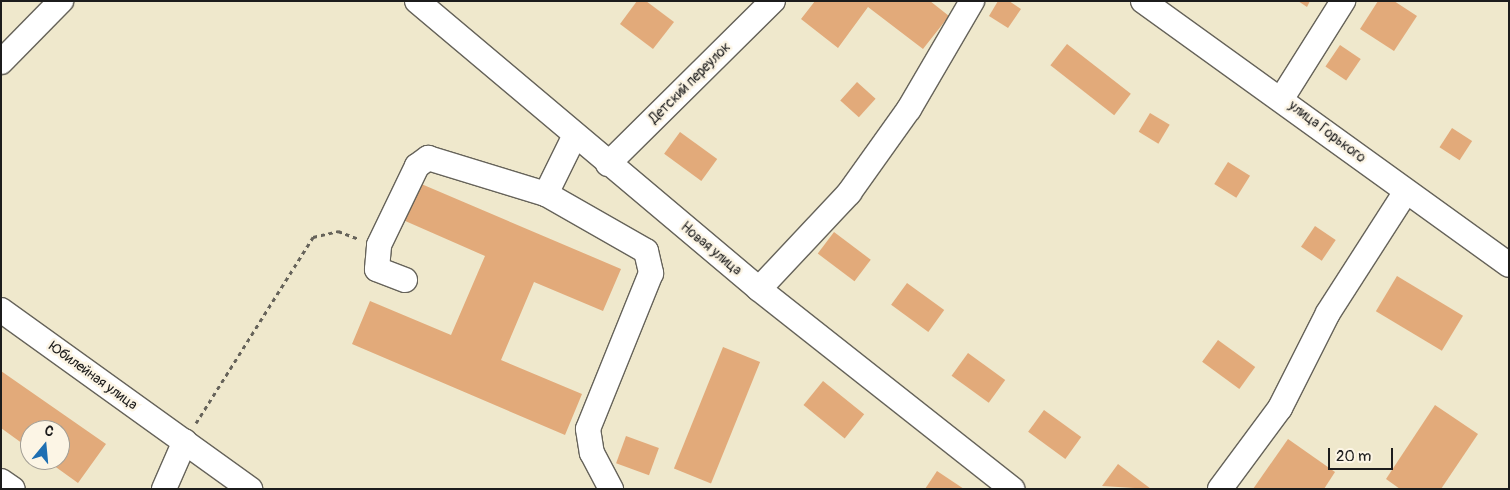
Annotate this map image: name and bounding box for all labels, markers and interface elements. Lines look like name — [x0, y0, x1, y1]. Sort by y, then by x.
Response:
street label: Детский переулок — [646, 39, 734, 127]
street label: улица Горького — [1285, 98, 1369, 166]
street label: Новая улица — [677, 219, 745, 279]
street label: Юбилейная улица — [45, 338, 141, 414]
north arrow — [20, 420, 70, 470]
text: С — [43, 422, 56, 441]
scale bar — [1330, 438, 1395, 470]
text: 20 m — [1336, 447, 1371, 466]

